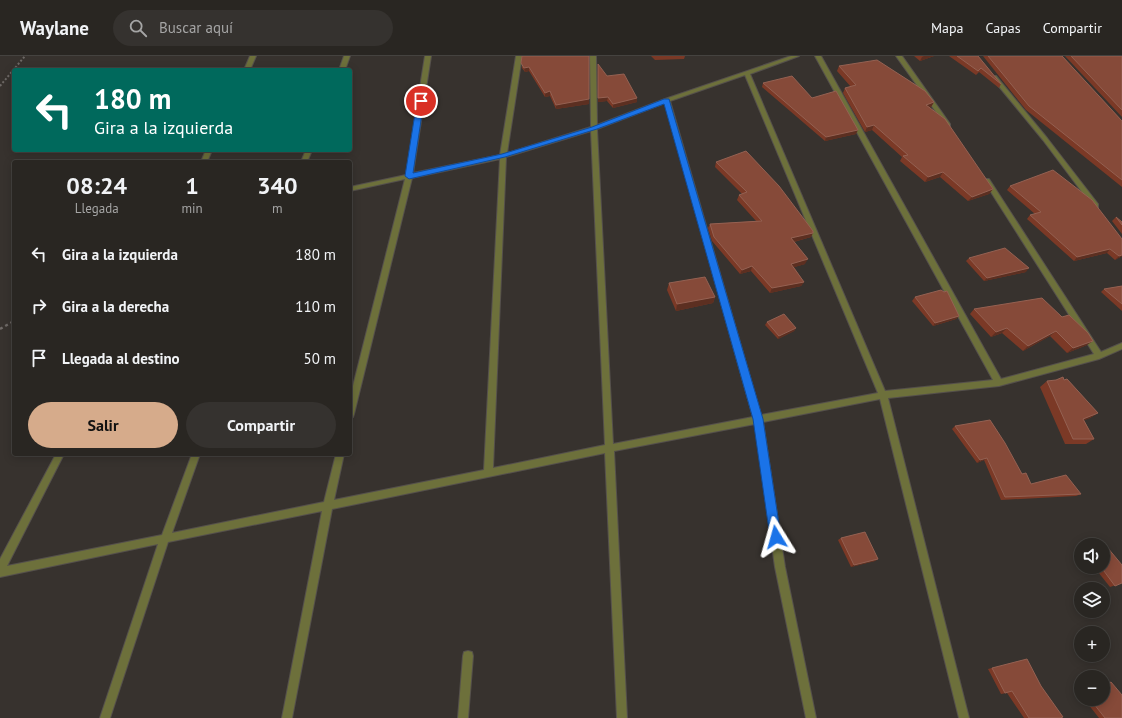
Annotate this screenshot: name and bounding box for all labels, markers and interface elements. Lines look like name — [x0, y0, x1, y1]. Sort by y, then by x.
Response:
search box — [113, 10, 393, 46]
text: Waylane — [20, 16, 89, 40]
icon: search — [127, 17, 149, 39]
text: Buscar aquí — [159, 18, 233, 37]
text: Mapa — [931, 19, 964, 37]
text: Capas — [986, 19, 1021, 37]
text: Compartir — [1043, 19, 1102, 37]
text: 180 m — [94, 80, 171, 117]
icon: left — [28, 84, 80, 136]
pin — [404, 84, 438, 118]
icon: arrive — [410, 90, 432, 112]
text: Gira a la izquierda — [94, 116, 233, 139]
text: 08:24 — [66, 170, 127, 201]
text: 1 — [185, 170, 199, 201]
text: 340 — [257, 170, 298, 201]
text: Llegada — [75, 200, 119, 217]
text: min — [181, 200, 203, 217]
text: m — [272, 200, 283, 217]
icon: left — [28, 243, 50, 265]
text: Gira a la izquierda — [62, 245, 178, 264]
text: 180 m — [295, 245, 336, 264]
icon: right — [28, 295, 50, 317]
text: Gira a la derecha — [62, 297, 169, 316]
text: 110 m — [295, 297, 336, 316]
icon: arrive — [28, 347, 50, 369]
text: Llegada al destino — [62, 349, 180, 368]
text: 50 m — [303, 349, 336, 368]
button: Salir — [28, 402, 178, 448]
button: Compartir — [186, 402, 336, 448]
position arrow — [755, 516, 797, 558]
map controls — [1074, 538, 1110, 706]
button: sound — [1074, 538, 1110, 574]
button: layers — [1074, 582, 1110, 618]
button: + — [1074, 626, 1110, 662]
button: − — [1074, 670, 1110, 706]

